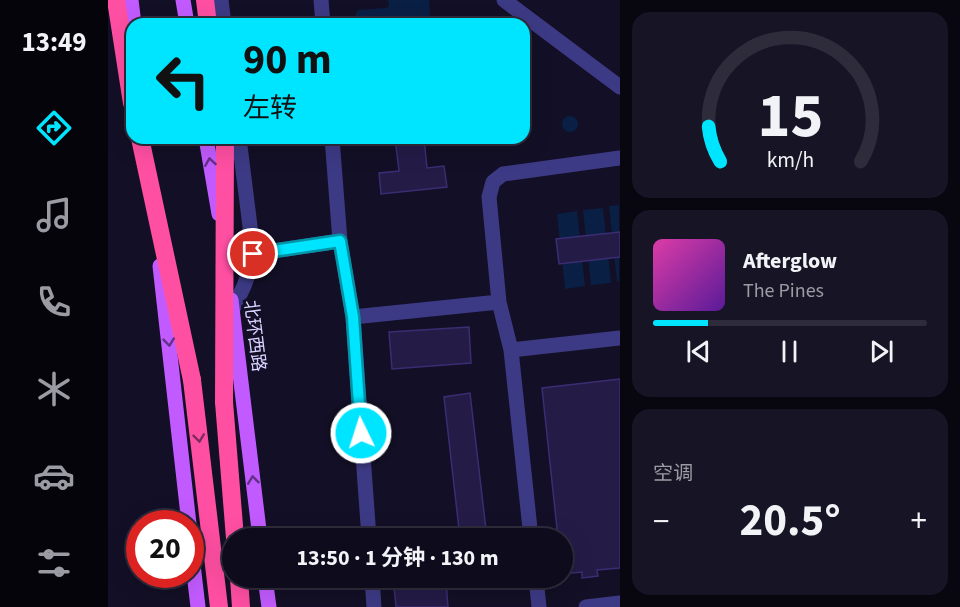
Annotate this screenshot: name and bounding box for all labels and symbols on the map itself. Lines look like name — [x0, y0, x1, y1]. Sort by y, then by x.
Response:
one-way arrow — [204, 158, 217, 168]
pin — [227, 228, 278, 279]
street label: 北环西路 — [238, 299, 271, 373]
one-way arrow — [162, 338, 175, 347]
position arrow — [329, 401, 393, 465]
one-way arrow — [192, 434, 205, 443]
one-way arrow — [247, 476, 260, 485]
speed limit sign: 20 — [126, 510, 204, 588]

